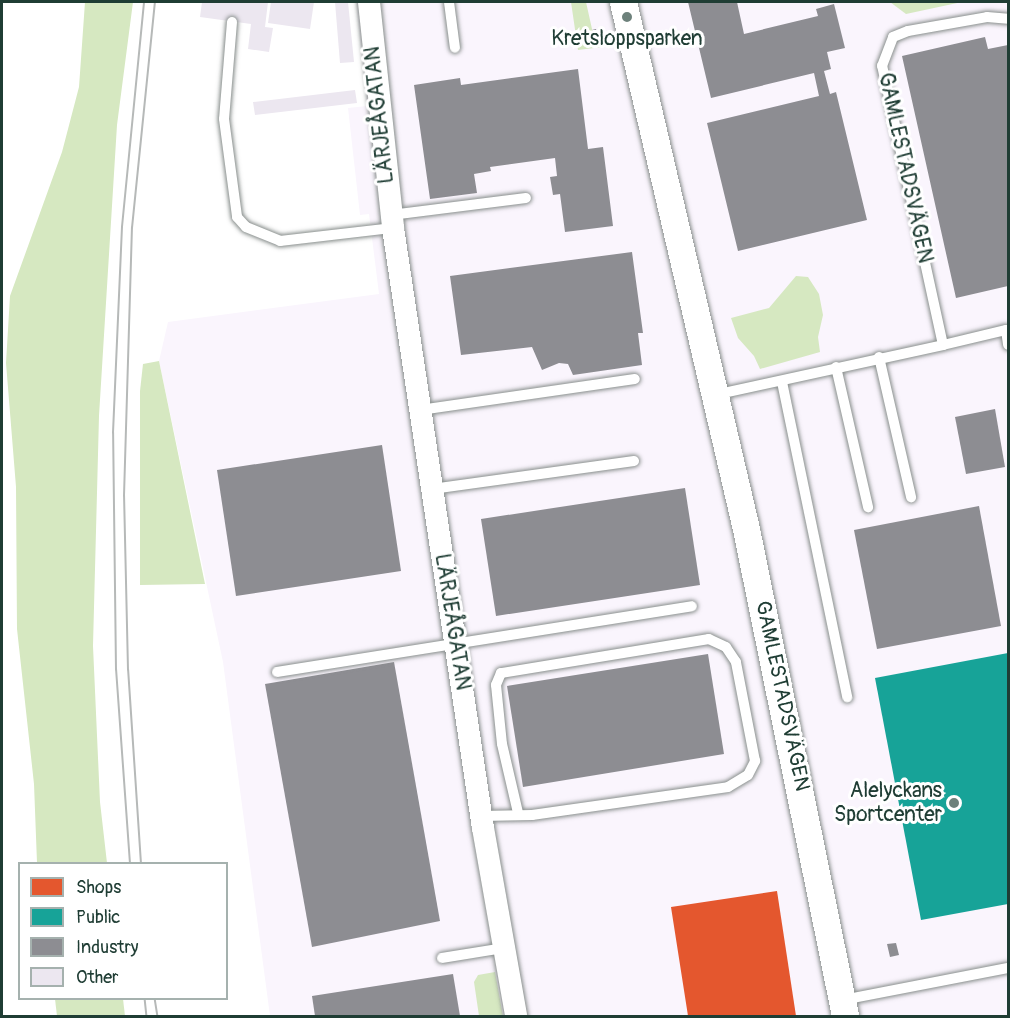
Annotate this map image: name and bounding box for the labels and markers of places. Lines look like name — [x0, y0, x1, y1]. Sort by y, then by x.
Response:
marker: Kretsloppsparken — [620, 10, 634, 24]
place label: Kretsloppsparken — [551, 26, 703, 52]
place label: Alelyckans Sportcenter — [834, 778, 942, 828]
marker: Alelyckans Sportcenter — [947, 796, 961, 810]

